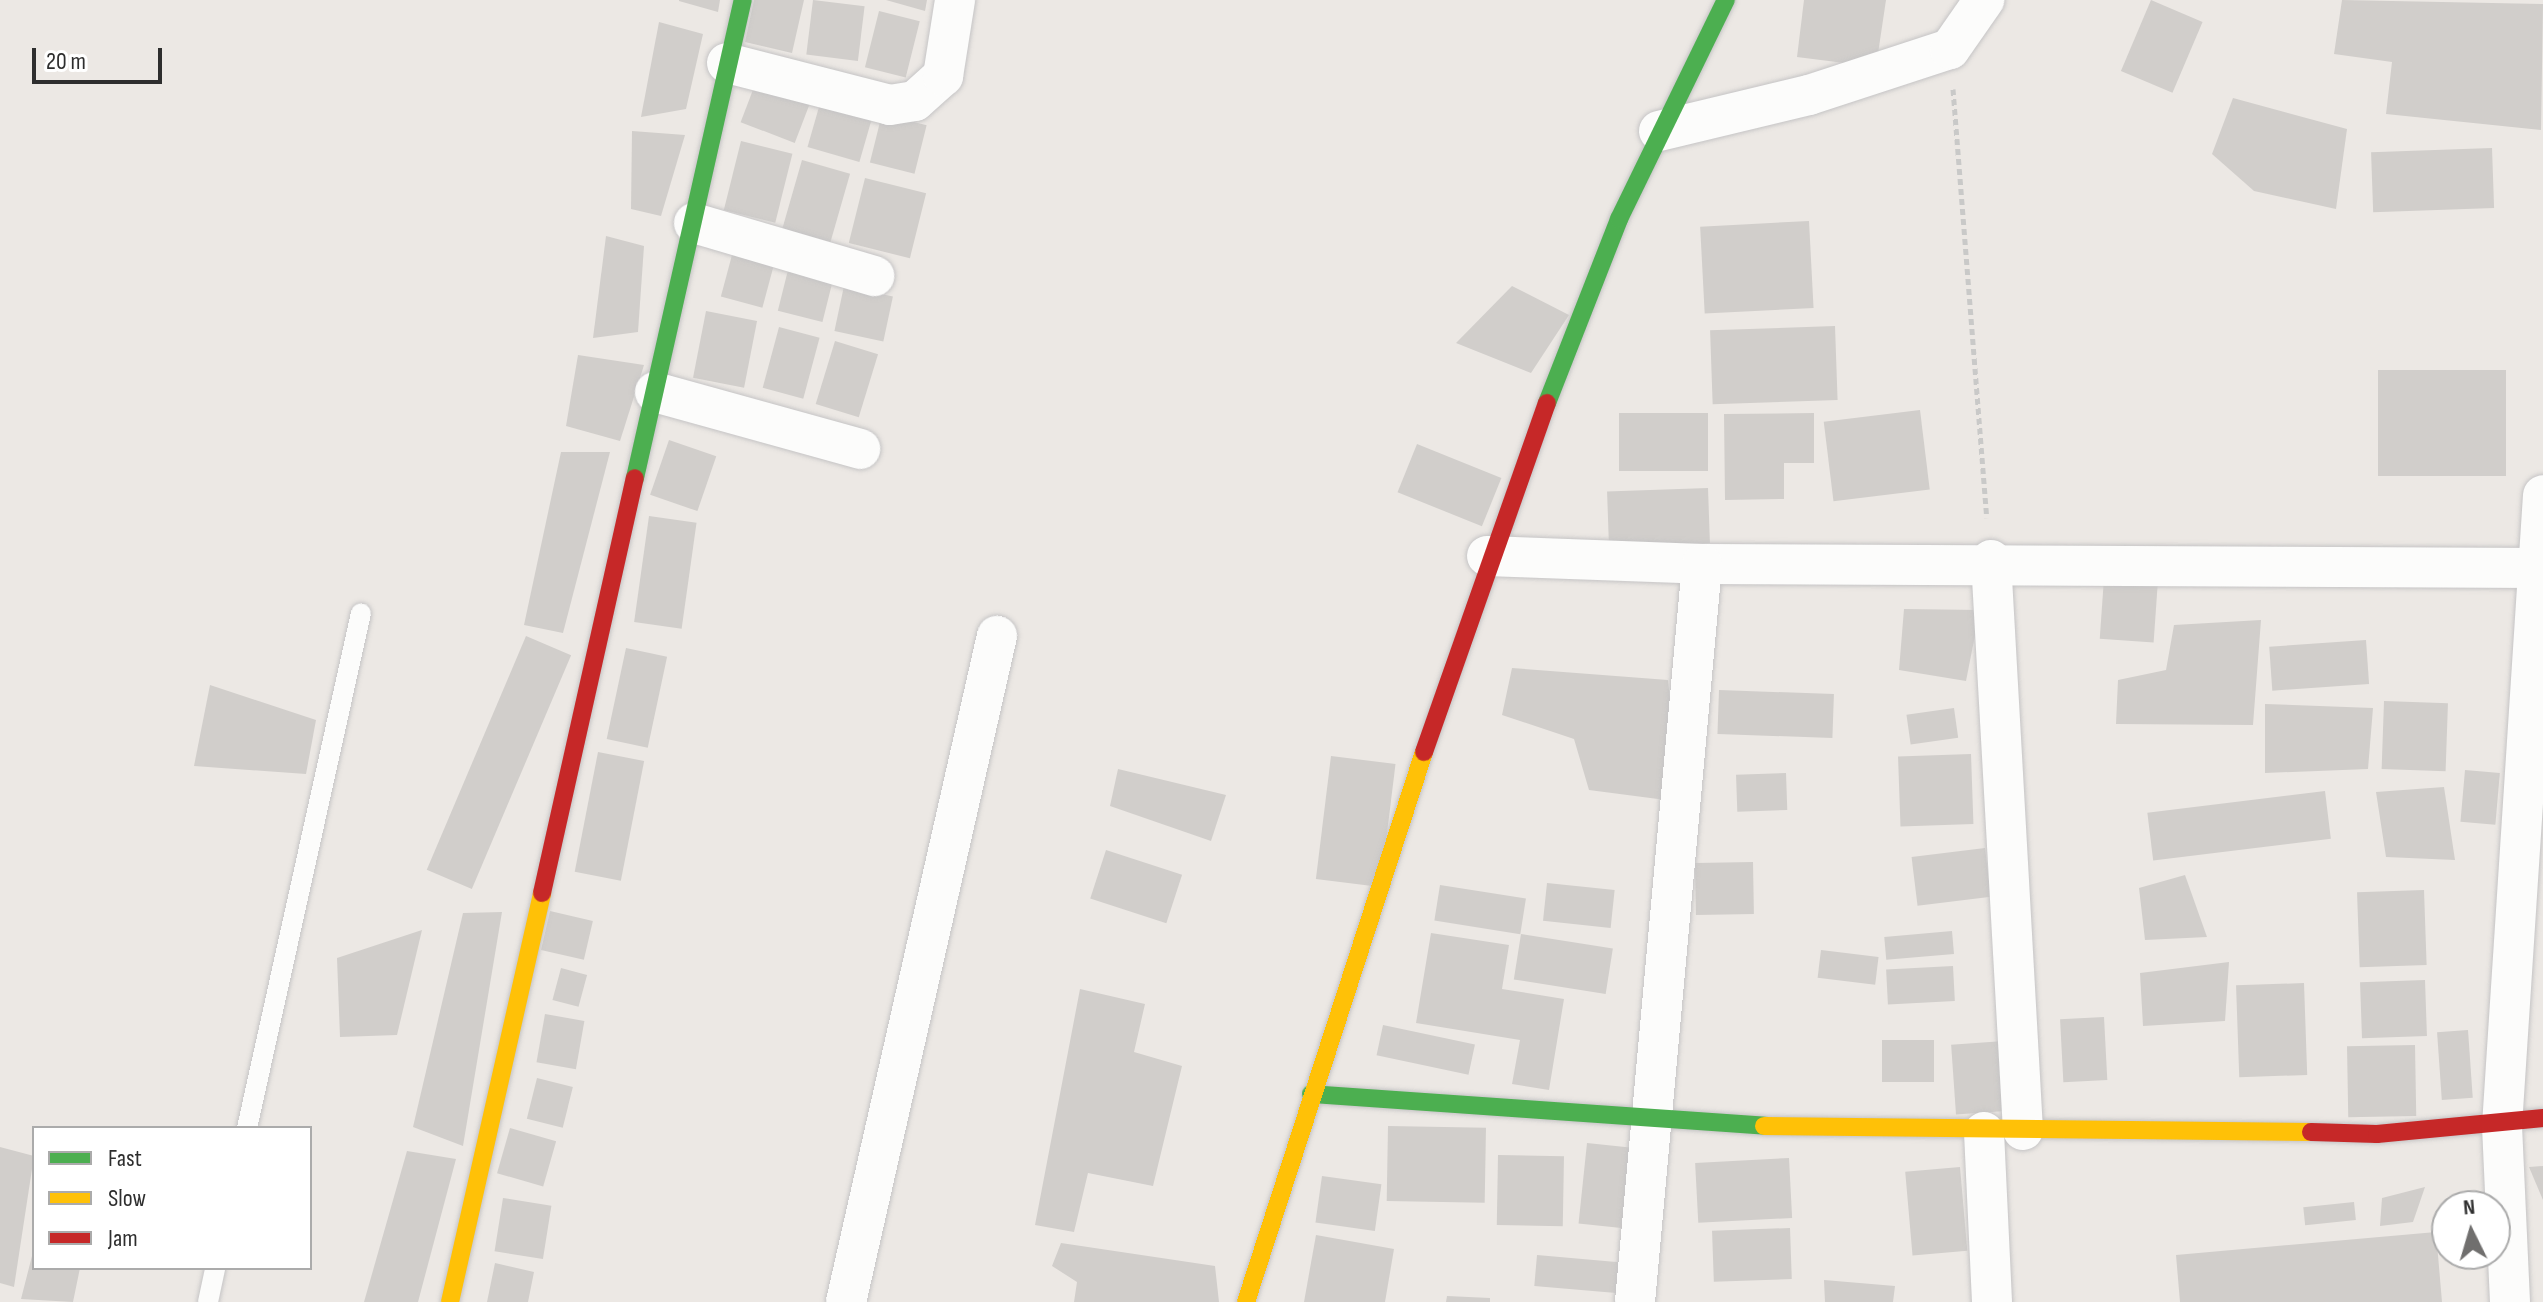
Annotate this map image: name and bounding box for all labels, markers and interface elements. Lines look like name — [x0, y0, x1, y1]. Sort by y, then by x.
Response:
scale bar — [36, 32, 166, 82]
text: 20 m — [46, 47, 86, 76]
legend — [32, 1126, 312, 1270]
text: Fast — [108, 1144, 142, 1173]
text: Slow — [108, 1184, 146, 1213]
north arrow — [2431, 1190, 2511, 1270]
text: N — [2462, 1194, 2476, 1222]
text: Jam — [108, 1224, 138, 1253]

